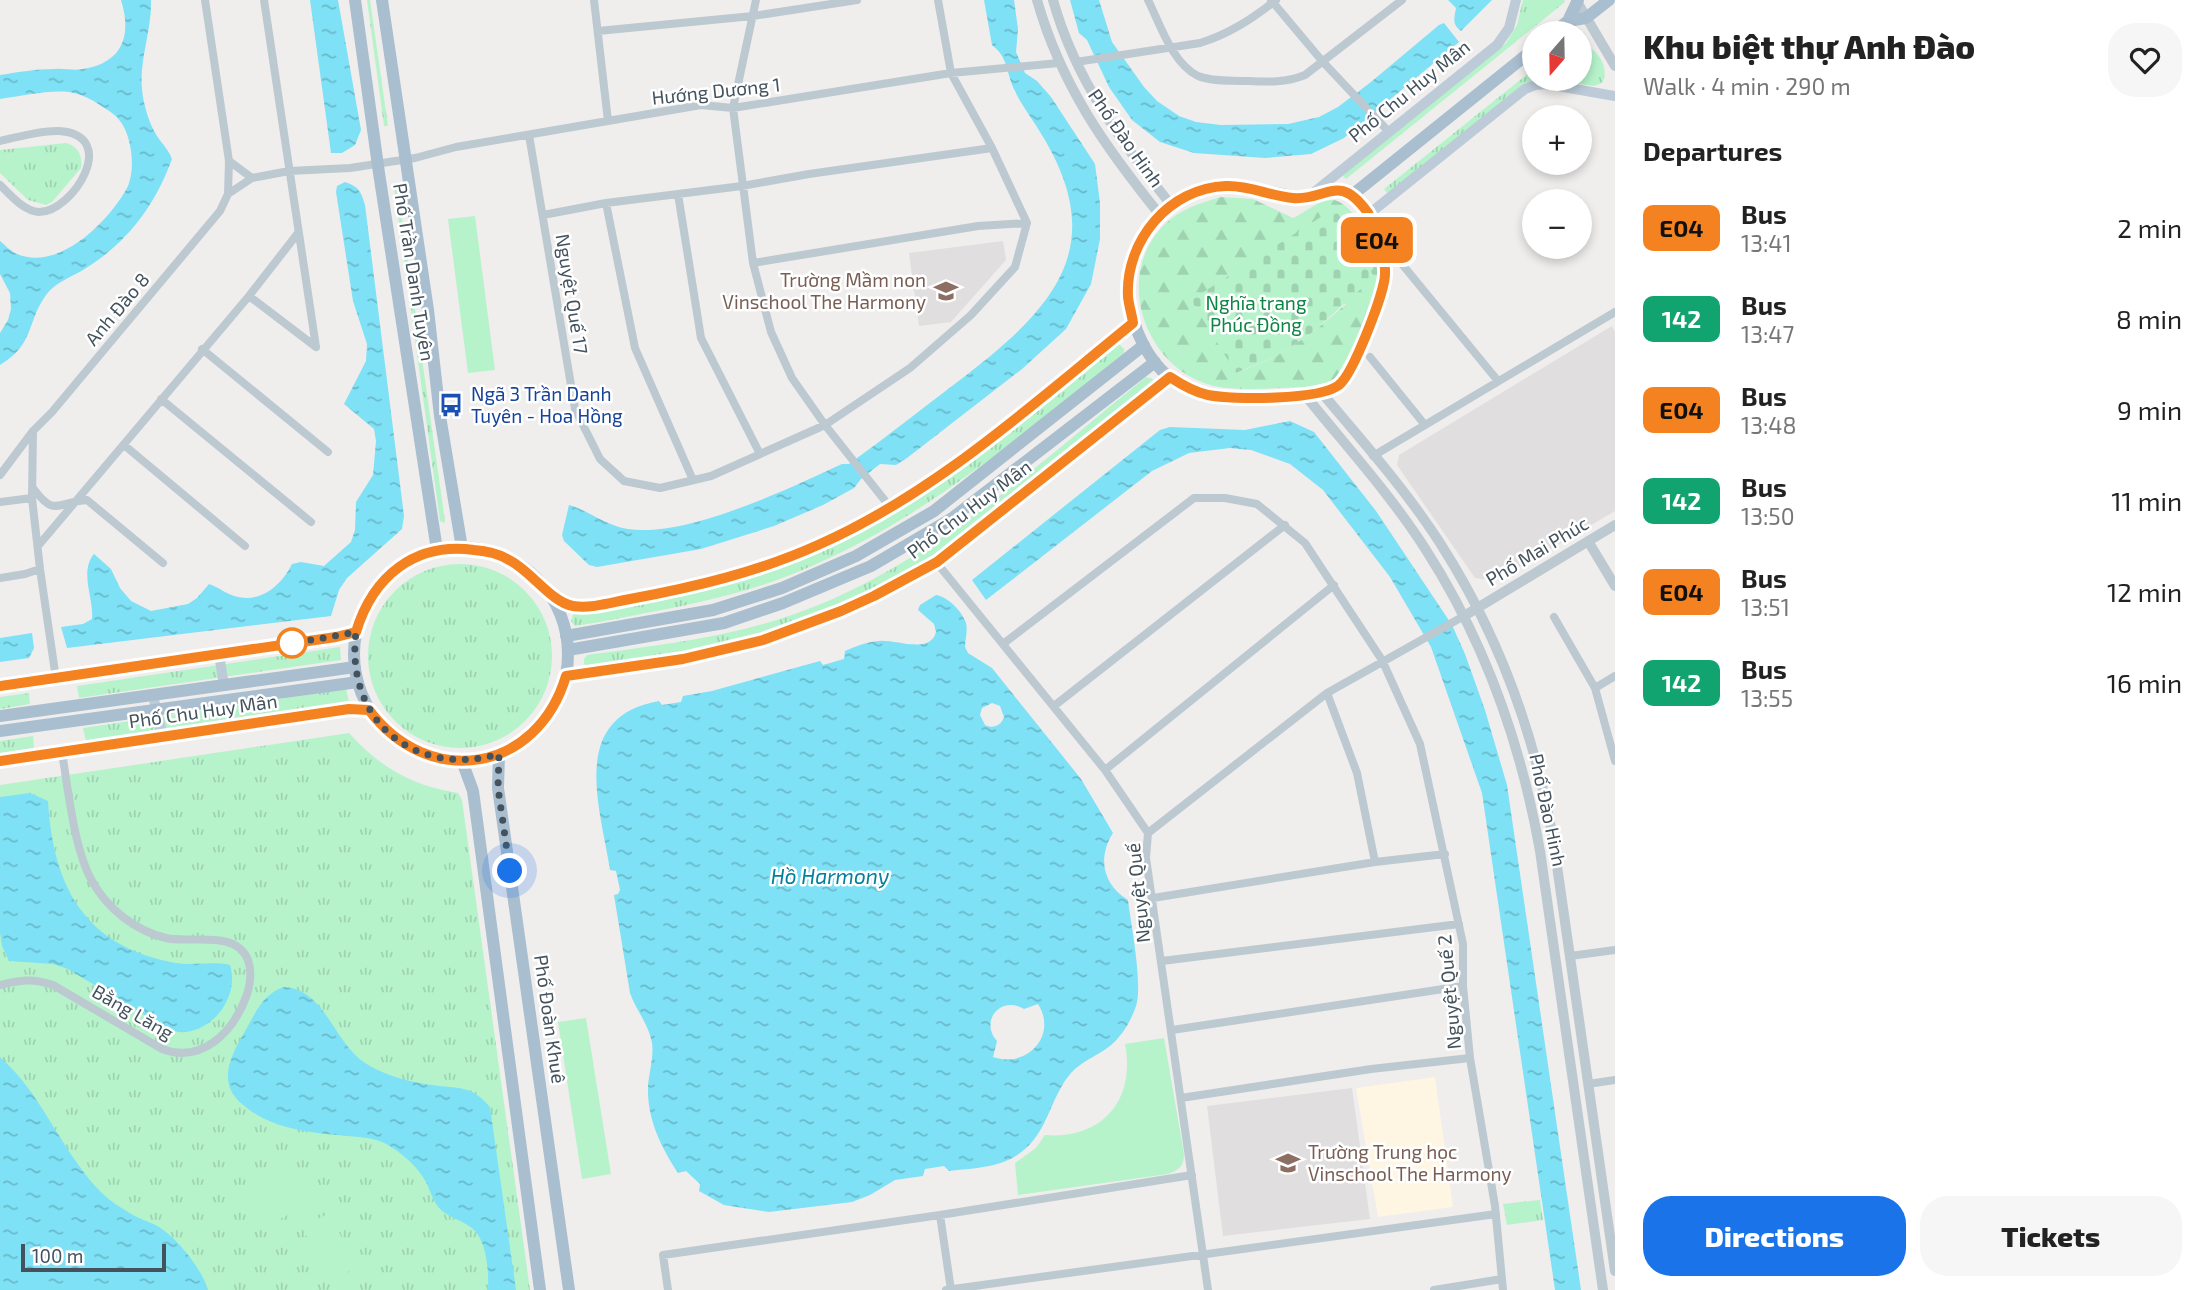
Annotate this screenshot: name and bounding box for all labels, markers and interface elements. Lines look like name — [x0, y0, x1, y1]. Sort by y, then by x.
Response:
north arrow — [1522, 21, 1592, 91]
map controls — [1522, 21, 1592, 259]
button: heart — [2108, 23, 2182, 97]
text: Khu biệt thự Anh Đào — [1643, 26, 1975, 66]
street label: Phố Chu Huy Mân — [1343, 35, 1474, 147]
street label: Hướng Dương 1 — [650, 72, 781, 109]
text: Walk · 4 min · 290 m — [1643, 72, 1851, 100]
street label: Phố Đào Hinh — [1084, 84, 1169, 191]
button: + — [1522, 105, 1592, 175]
text: Departures — [1643, 135, 1782, 166]
street label: Phố Trần Danh Tuyên — [389, 181, 440, 362]
button: − — [1522, 189, 1592, 259]
text: Bus — [1741, 198, 1787, 229]
text: 2 min — [2117, 212, 2182, 243]
text: E04 — [1659, 213, 1704, 242]
line badge: E04 — [1337, 217, 1417, 263]
text: E04 — [1355, 225, 1399, 254]
text: 13:41 — [1741, 229, 1792, 257]
street label: Nguyệt Quế 17 — [552, 232, 593, 356]
street label: Anh Đào 8 — [80, 268, 154, 350]
place label: Trường Mầm non Vinschool The Harmony — [722, 268, 926, 313]
school or university icon: Trường Mầm non Vinschool The Harmony — [932, 277, 960, 305]
text: Bus — [1741, 289, 1787, 320]
park label: Nghĩa trang Phúc Đồng — [1205, 291, 1307, 336]
text: 8 min — [2116, 303, 2182, 334]
text: 142 — [1662, 304, 1701, 333]
text: 13:47 — [1741, 320, 1794, 348]
text: Bus — [1741, 380, 1787, 411]
place label: Ngã 3 Trần Danh Tuyên - Hoa Hồng — [471, 382, 623, 427]
bus stop icon: Ngã 3 Trần Danh Tuyên - Hoa Hồng — [437, 391, 465, 419]
text: 9 min — [2117, 394, 2182, 425]
text: E04 — [1659, 395, 1704, 424]
text: 13:48 — [1741, 411, 1796, 439]
street label: Phố Chu Huy Mân — [902, 454, 1035, 563]
text: Bus — [1741, 471, 1787, 502]
text: 11 min — [2111, 485, 2182, 516]
text: 142 — [1662, 486, 1701, 515]
text: 13:50 — [1741, 502, 1795, 530]
street label: Phố Mai Phúc — [1481, 511, 1592, 590]
text: Bus — [1741, 562, 1787, 593]
text: 12 min — [2107, 576, 2182, 607]
text: E04 — [1659, 577, 1704, 606]
text: 13:51 — [1741, 593, 1790, 621]
unlabelled marker — [277, 628, 307, 658]
text: Bus — [1741, 653, 1787, 684]
text: 16 min — [2107, 667, 2182, 698]
text: 142 — [1662, 668, 1701, 697]
text: 13:55 — [1741, 684, 1793, 712]
street label: Phố Chu Huy Mân — [127, 689, 279, 732]
street label: Phố Đào Hinh — [1525, 751, 1572, 868]
street label: Nguyệt Quế — [1121, 841, 1154, 944]
your location — [492, 853, 527, 888]
water label: Hồ Harmony — [771, 863, 889, 889]
street label: Nguyệt Quế 2 — [1432, 934, 1465, 1050]
street label: Phố Đoàn Khuê — [530, 953, 571, 1085]
street label: Bằng Lăng — [89, 979, 178, 1044]
place label: Trường Trung học Vinschool The Harmony — [1308, 1140, 1512, 1185]
school or university icon: Trường Trung học Vinschool The Harmony — [1274, 1149, 1302, 1177]
button: Directions — [1643, 1196, 1906, 1276]
button: Tickets — [1920, 1196, 2182, 1276]
scale bar — [21, 1241, 166, 1273]
text: 100 m — [32, 1244, 83, 1267]

